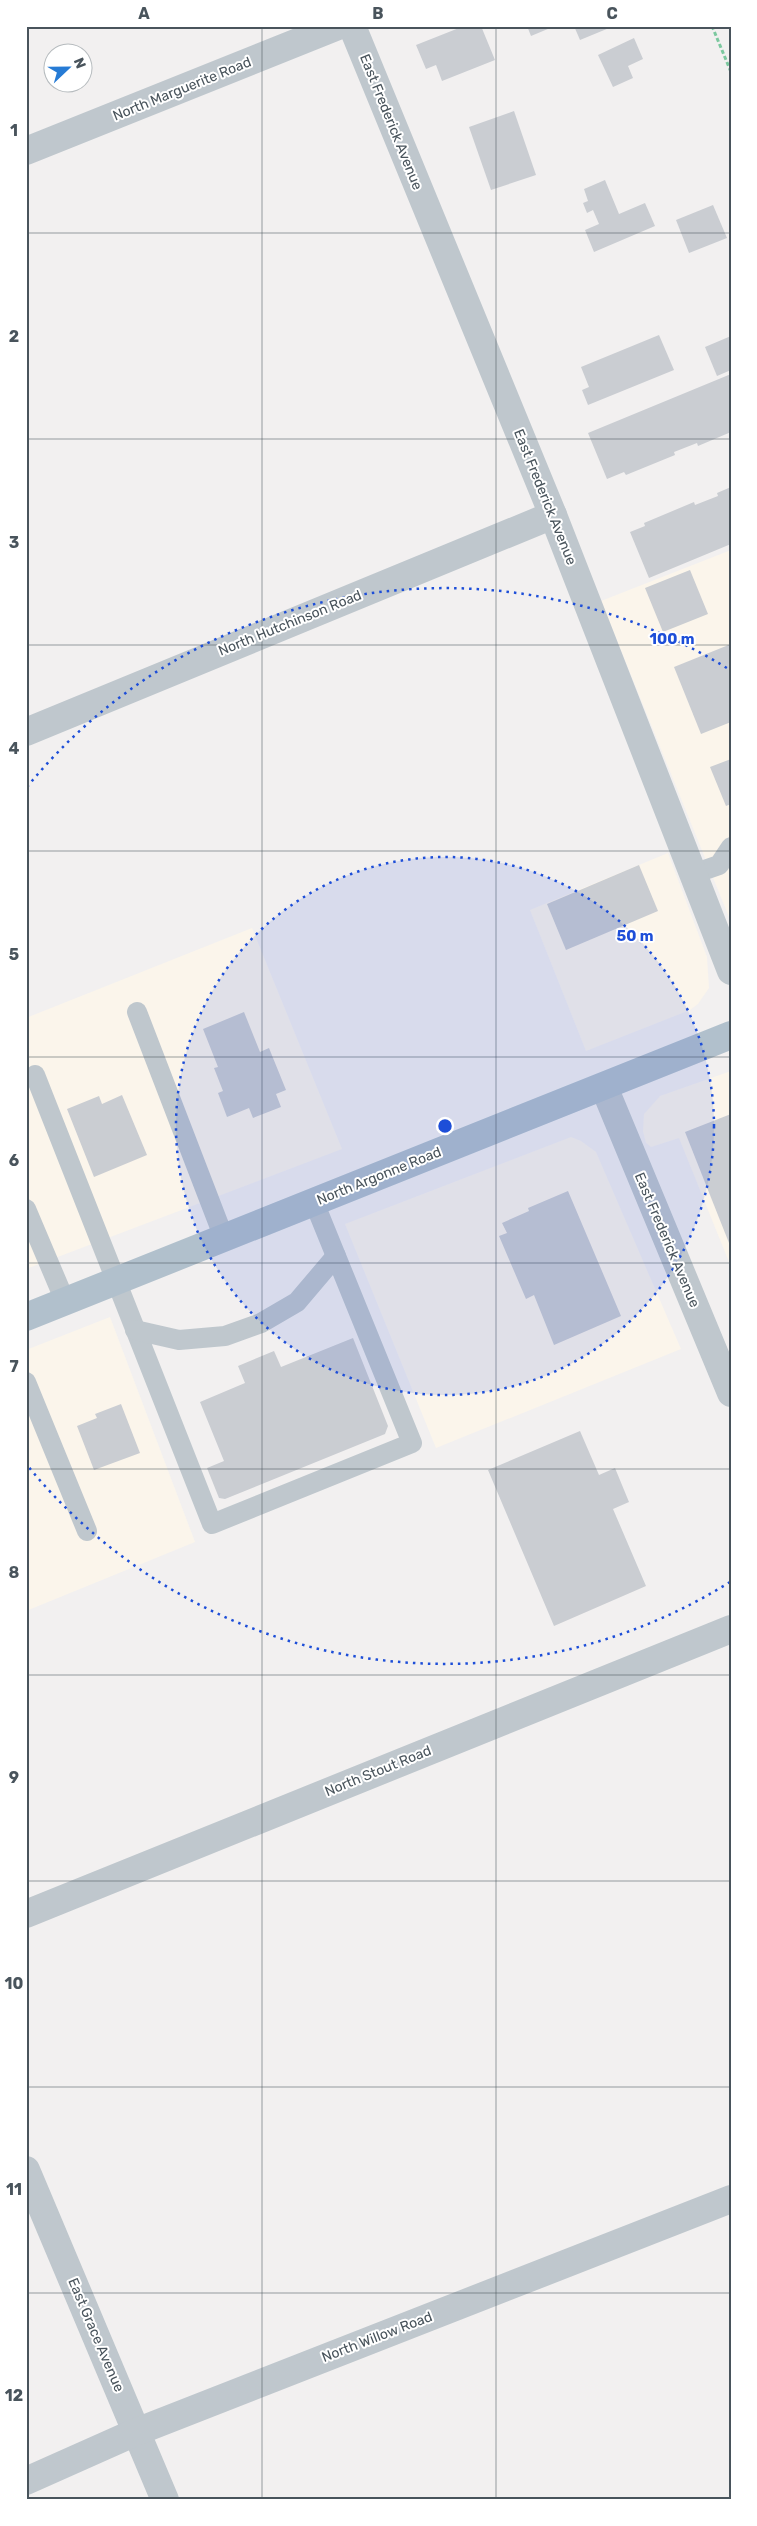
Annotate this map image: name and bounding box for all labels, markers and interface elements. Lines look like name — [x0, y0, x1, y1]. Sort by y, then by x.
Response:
text: A — [138, 4, 150, 23]
text: B — [372, 4, 384, 23]
text: C — [606, 4, 618, 23]
north arrow — [42, 42, 92, 92]
street label: East Frederick Avenue — [356, 52, 426, 193]
street label: North Marguerite Road — [110, 53, 254, 125]
text: N — [70, 55, 89, 71]
text: 1 — [10, 121, 18, 140]
text: 2 — [9, 327, 19, 346]
street label: East Frederick Avenue — [510, 427, 580, 568]
text: 3 — [9, 533, 19, 552]
street label: North Hutchinson Road — [216, 586, 364, 660]
text: 100 m — [650, 630, 694, 648]
text: 4 — [9, 739, 20, 758]
text: 50 m — [617, 927, 653, 945]
text: 5 — [9, 945, 19, 964]
centre of rings — [436, 1117, 454, 1135]
street label: North Argonne Road — [314, 1143, 444, 1209]
text: 6 — [9, 1151, 19, 1170]
street label: East Frederick Avenue — [631, 1170, 703, 1310]
text: 7 — [9, 1357, 19, 1376]
text: 8 — [9, 1563, 20, 1582]
street label: North Stout Road — [322, 1742, 434, 1800]
text: 9 — [9, 1768, 19, 1787]
text: 10 — [5, 1974, 24, 1993]
text: 11 — [6, 2180, 22, 2199]
street label: East Grace Avenue — [64, 2275, 128, 2395]
street label: North Willow Road — [319, 2308, 435, 2366]
text: 12 — [5, 2386, 23, 2405]

